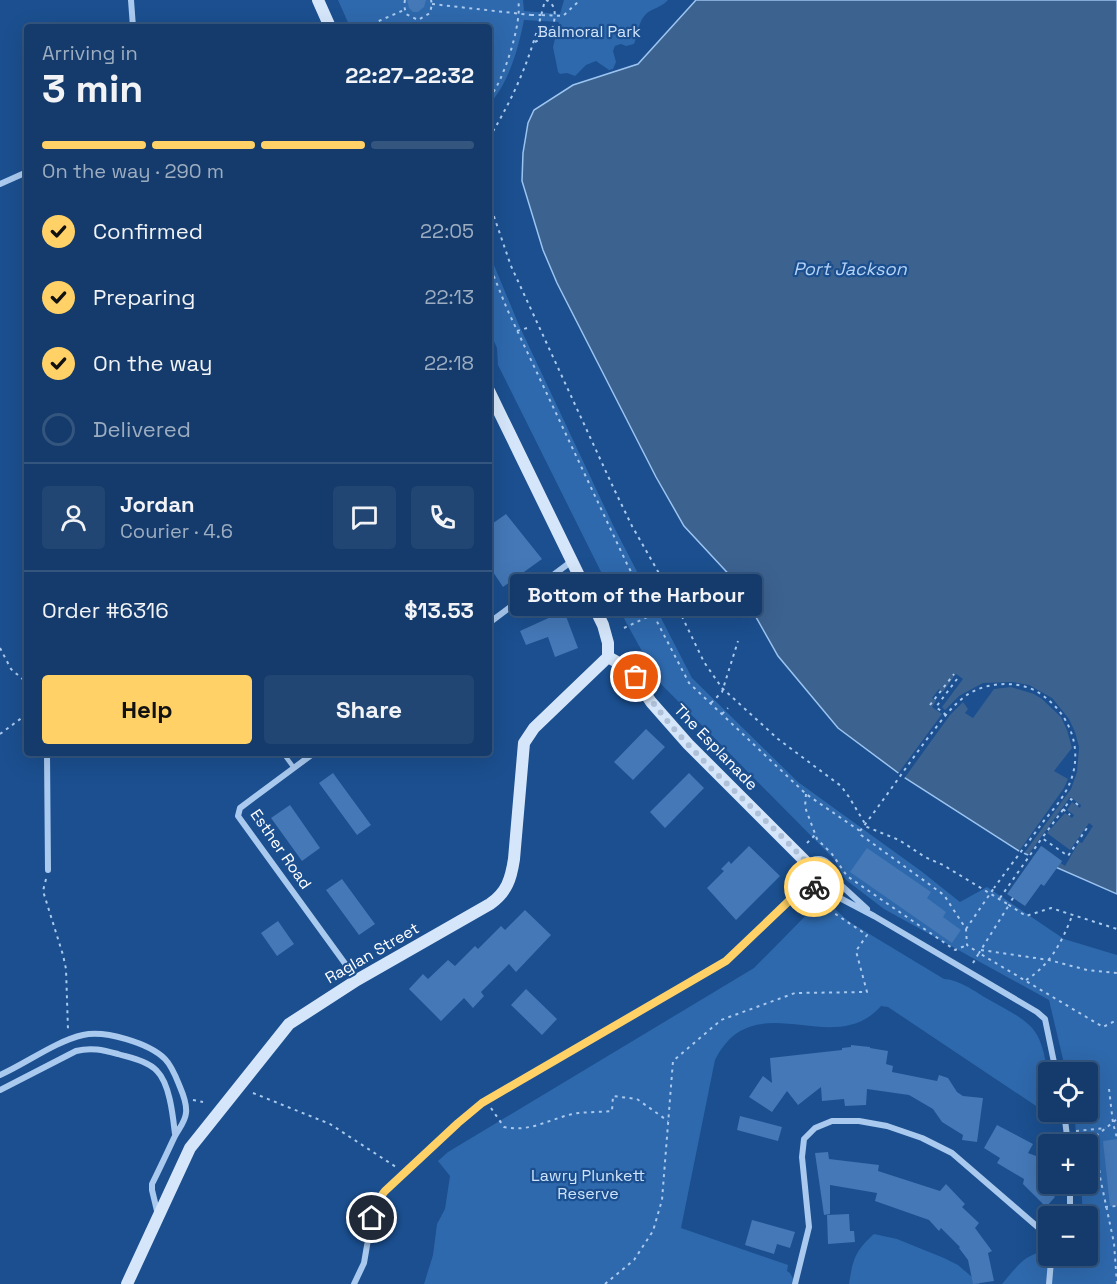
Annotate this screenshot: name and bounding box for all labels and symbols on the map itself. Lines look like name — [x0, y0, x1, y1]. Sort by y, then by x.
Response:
park label: Balmoral Park — [537, 21, 641, 42]
water label: Port Jackson — [793, 257, 908, 280]
callout: Bottom of the Harbour — [510, 575, 762, 617]
pin — [610, 651, 661, 702]
street label: The Esplanade — [669, 699, 763, 795]
street label: Esther Road — [246, 805, 316, 893]
courier — [784, 857, 844, 917]
street label: Raglan Street — [321, 918, 423, 988]
park label: Lawry Plunkett Reserve — [531, 1165, 645, 1204]
pin — [346, 1192, 397, 1243]

